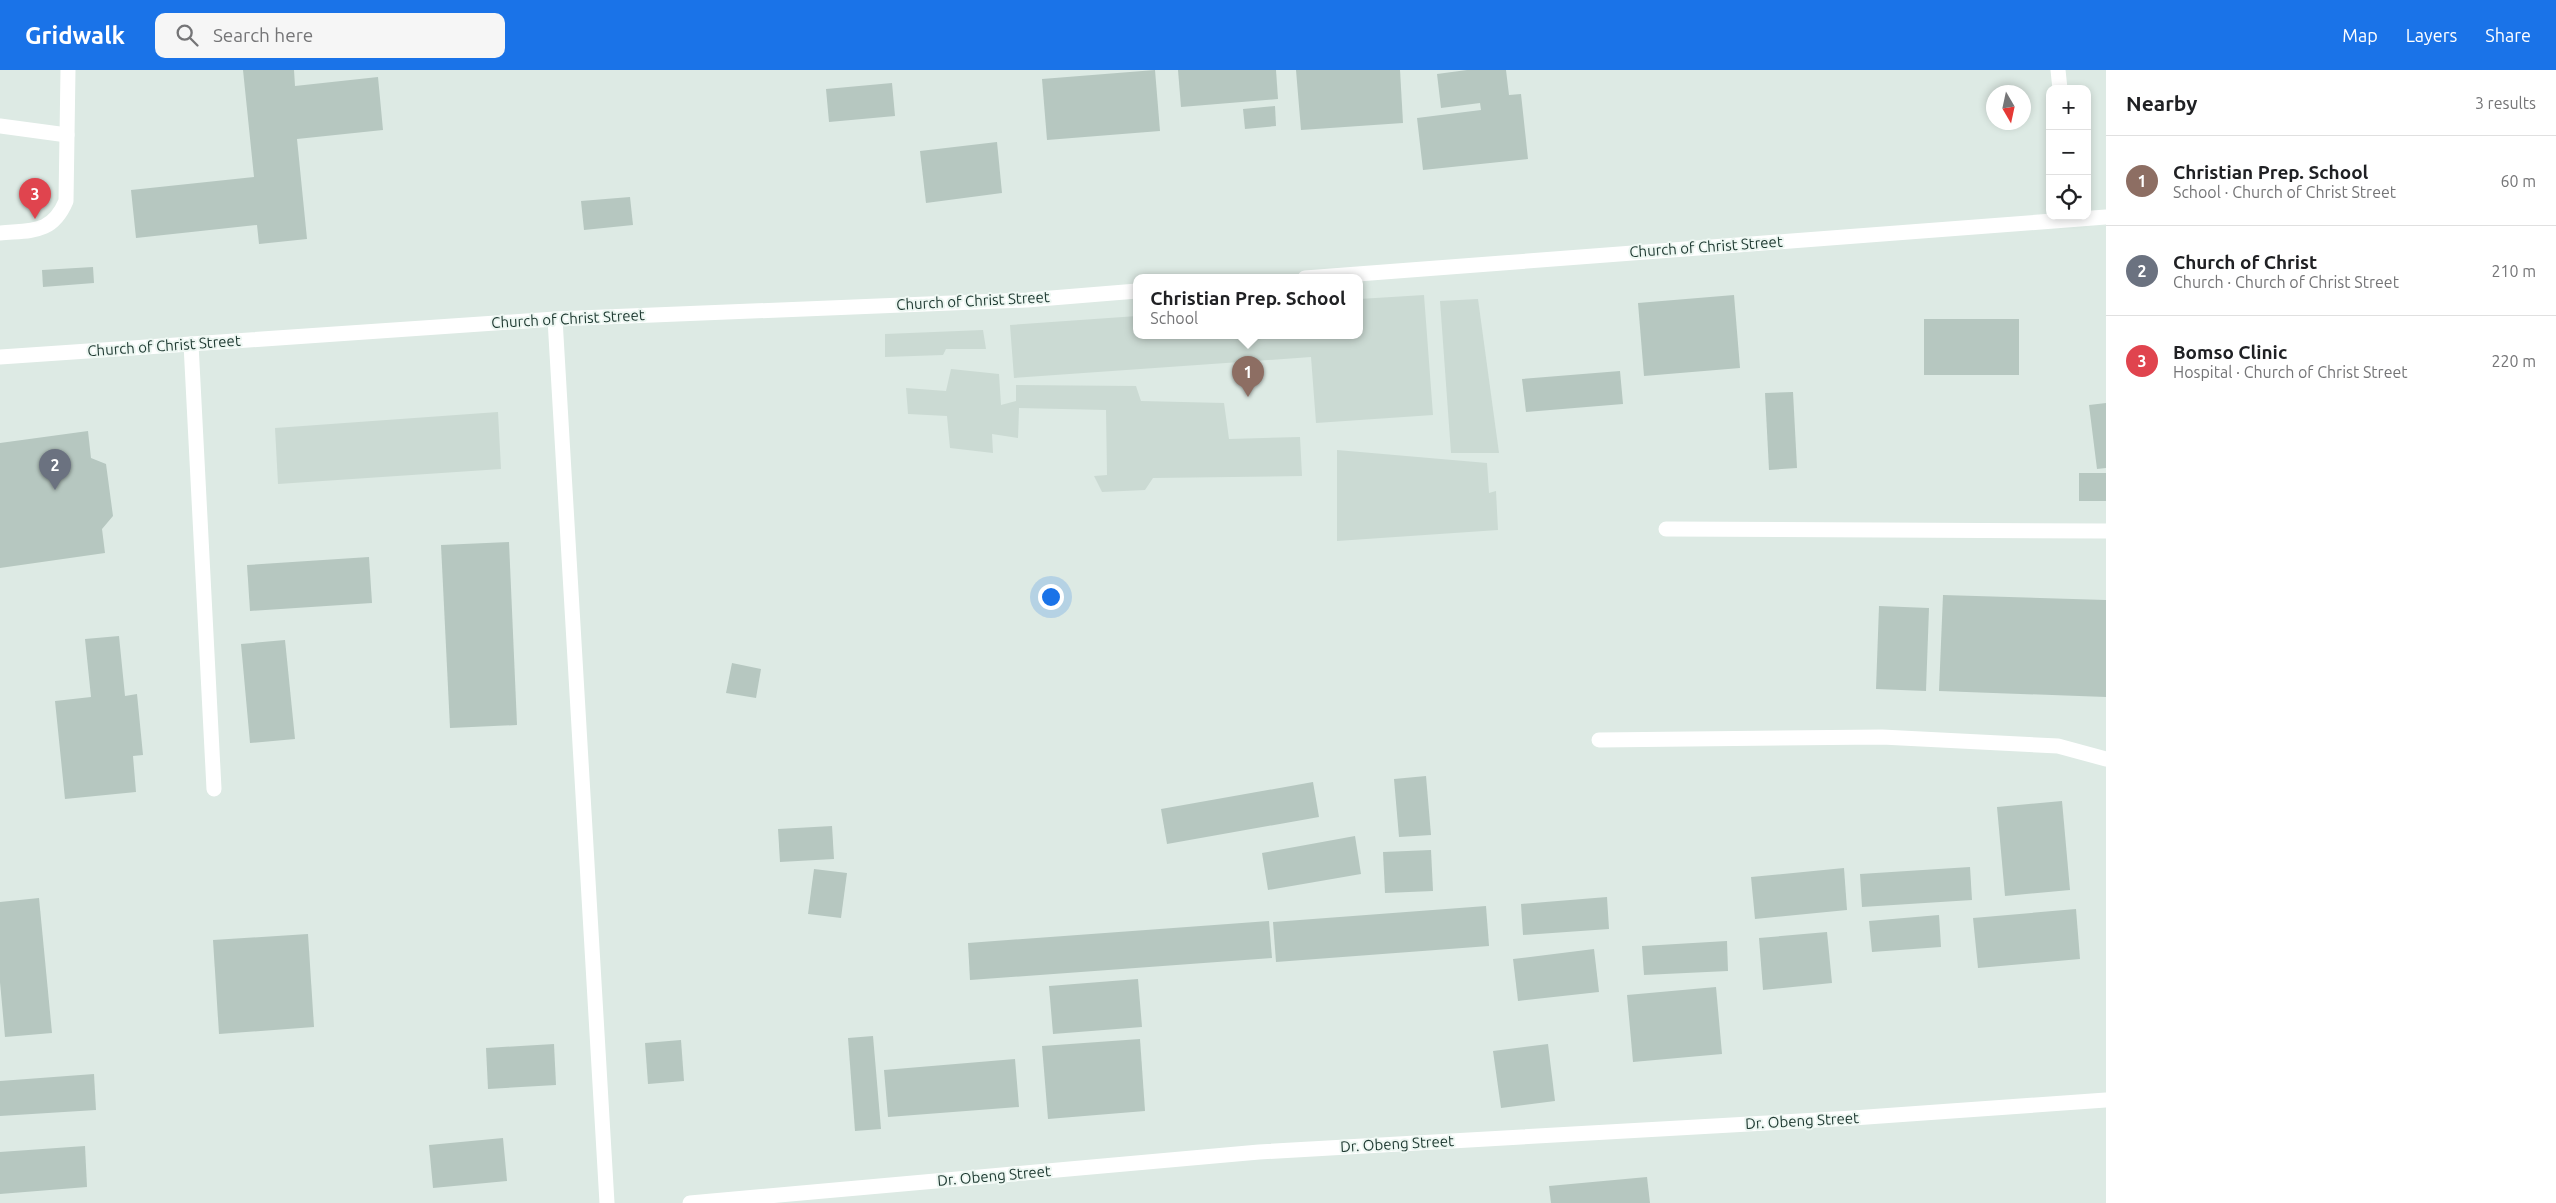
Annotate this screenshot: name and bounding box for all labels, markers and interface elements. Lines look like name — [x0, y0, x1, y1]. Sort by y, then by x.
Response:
search box — [155, 13, 505, 58]
icon: search — [173, 21, 201, 49]
text: Gridwalk — [25, 22, 125, 49]
text: Search here — [213, 24, 313, 46]
text: Map — [2342, 25, 2378, 45]
text: Layers — [2406, 25, 2457, 45]
text: Share — [2485, 25, 2531, 45]
north arrow — [1986, 85, 2031, 130]
map controls — [2046, 85, 2091, 220]
button: + — [2046, 85, 2091, 130]
text: Nearby — [2126, 91, 2197, 115]
text: 3 results — [2475, 94, 2536, 112]
button: − — [2046, 130, 2091, 175]
text: Christian Prep. School — [2173, 161, 2368, 183]
text: 1 — [2137, 172, 2147, 190]
text: 60 m — [2500, 172, 2536, 190]
button: locate — [2046, 175, 2091, 220]
pin: 3 — [19, 178, 51, 219]
text: School · Church of Christ Street — [2173, 183, 2396, 201]
street label: Church of Christ Street — [1629, 233, 1783, 260]
text: Church of Christ — [2173, 251, 2317, 273]
text: 2 — [2137, 262, 2147, 280]
text: 210 m — [2491, 262, 2536, 280]
text: Church · Church of Christ Street — [2173, 273, 2399, 291]
popup — [1133, 274, 1363, 339]
text: Christian Prep. School — [1150, 287, 1346, 309]
street label: Church of Christ Street — [896, 288, 1050, 313]
street label: Church of Christ Street — [491, 306, 645, 331]
text: School — [1150, 309, 1198, 327]
street label: Church of Christ Street — [87, 332, 241, 359]
text: Bomso Clinic — [2173, 341, 2287, 363]
text: 3 — [2137, 352, 2147, 370]
text: 220 m — [2491, 352, 2536, 370]
pin: 1 — [1232, 356, 1264, 397]
text: Hospital · Church of Christ Street — [2173, 363, 2408, 381]
pin: 2 — [39, 449, 71, 490]
your location — [1038, 584, 1064, 610]
street label: Dr. Obeng Street — [1745, 1109, 1859, 1132]
street label: Dr. Obeng Street — [1340, 1132, 1454, 1155]
street label: Dr. Obeng Street — [936, 1162, 1052, 1189]

